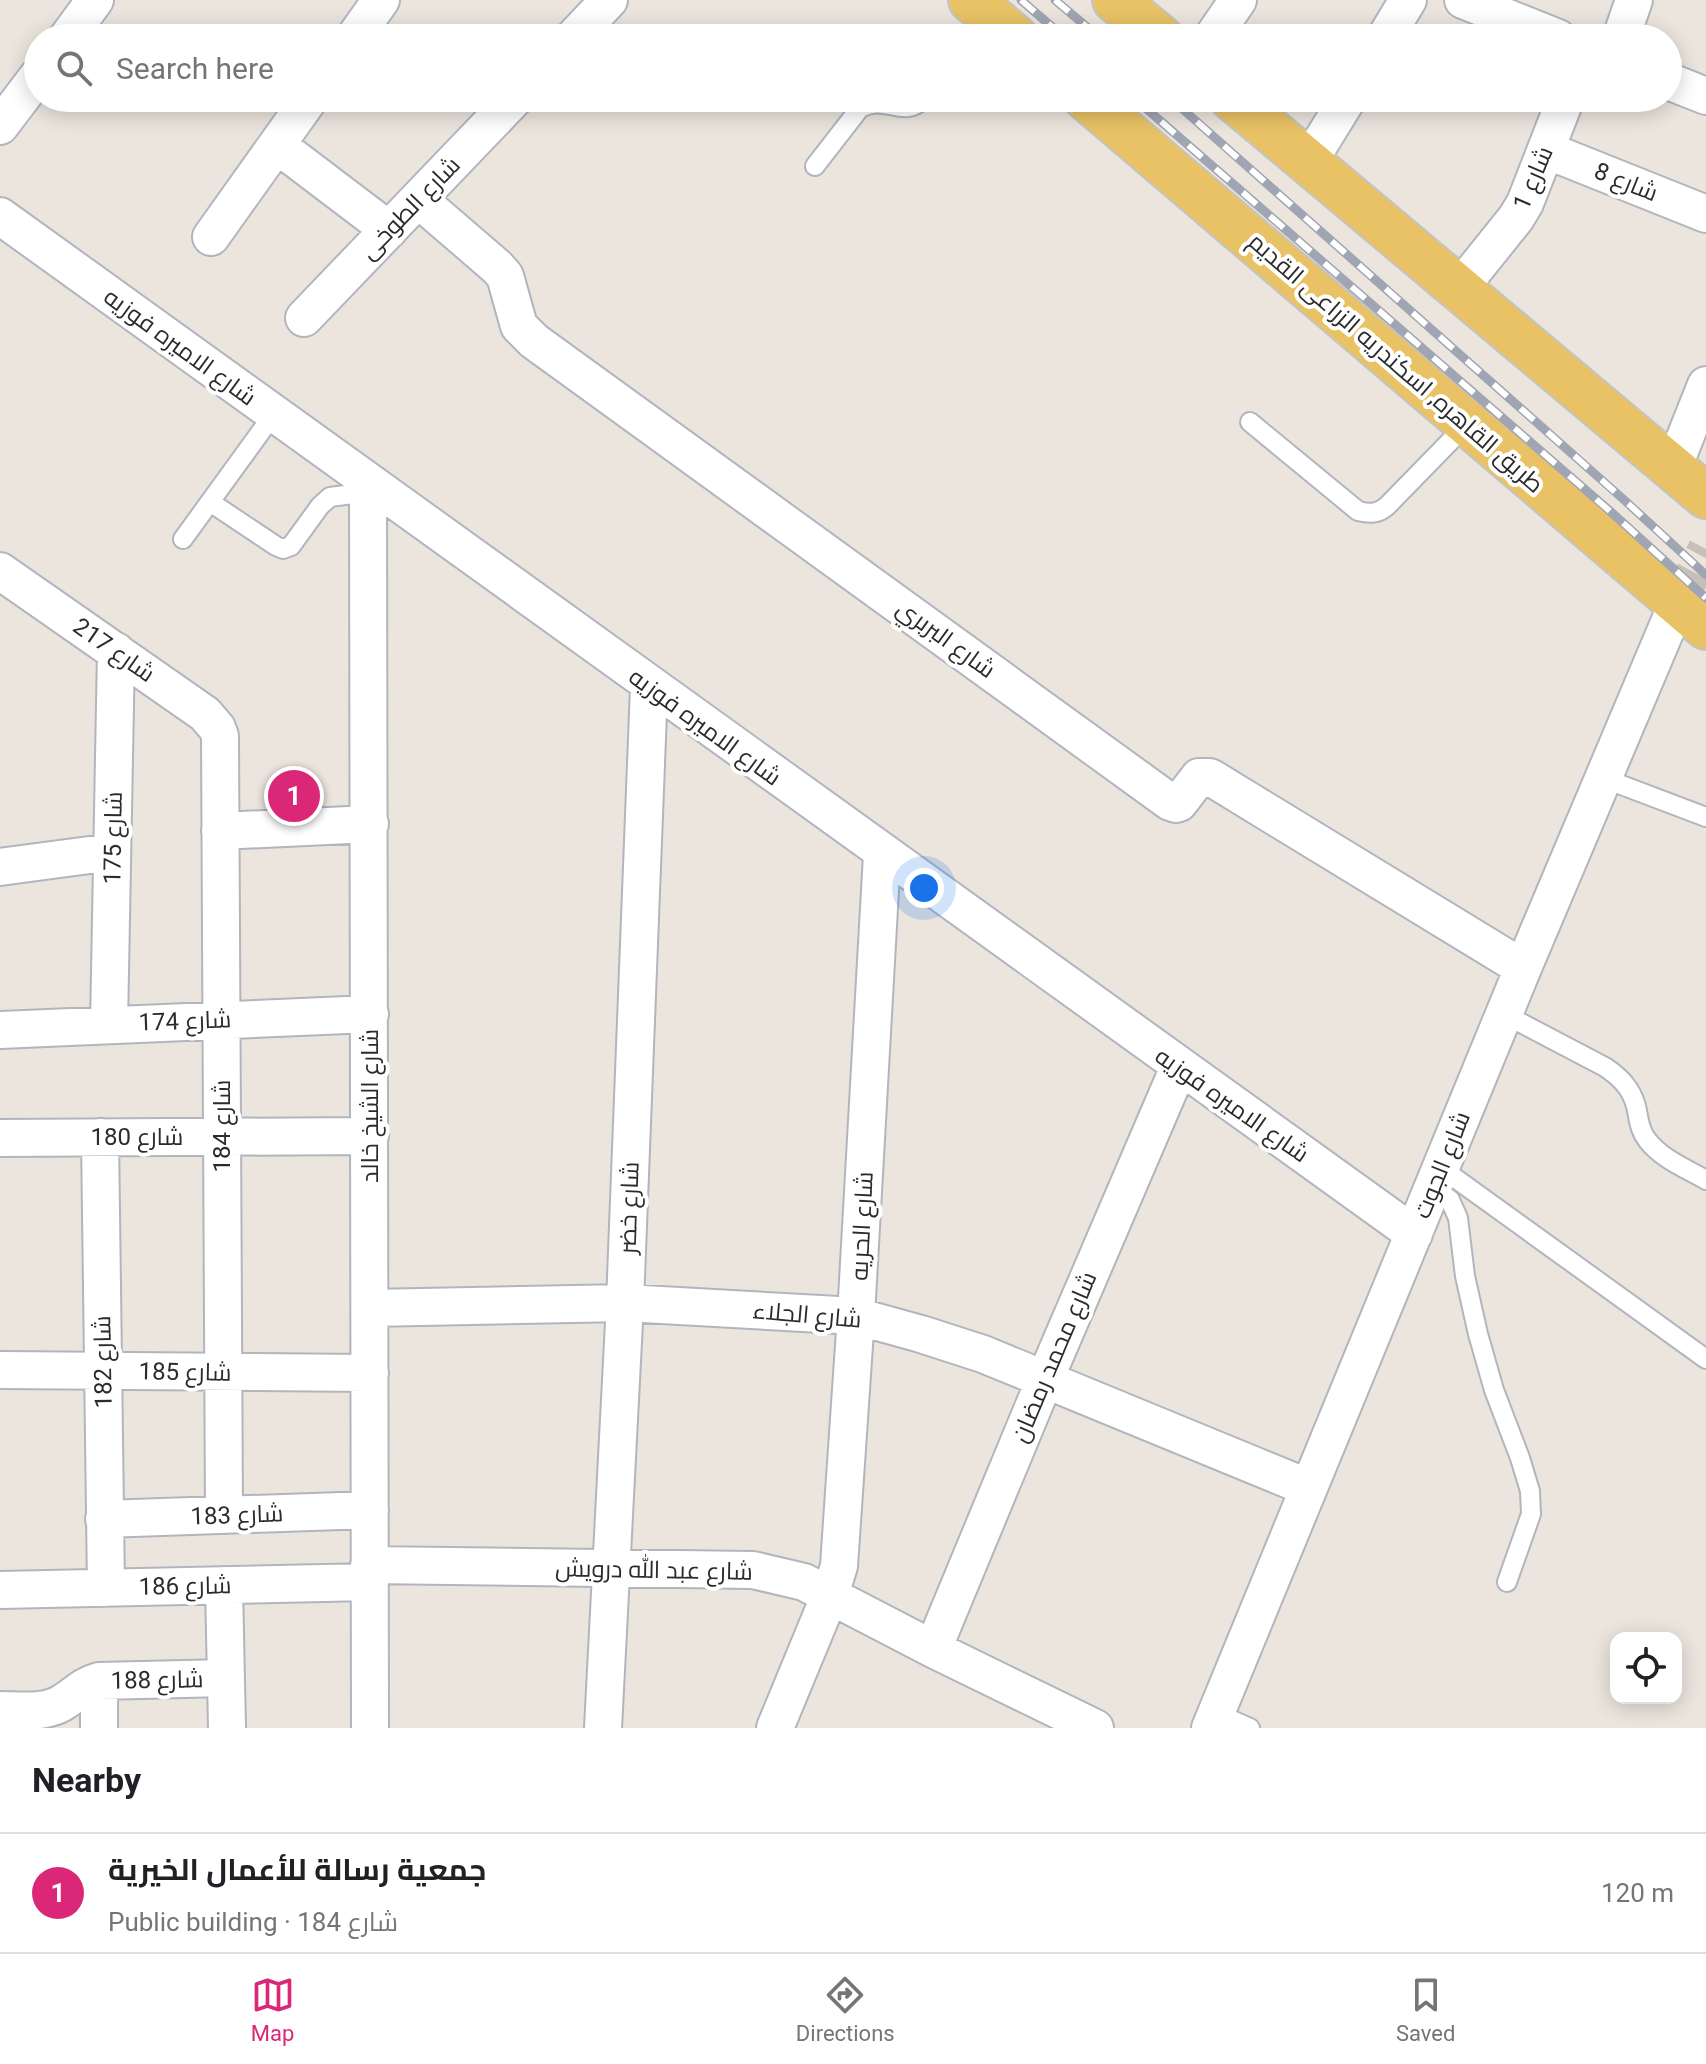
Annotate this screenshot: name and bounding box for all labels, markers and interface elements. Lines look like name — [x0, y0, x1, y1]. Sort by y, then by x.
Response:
search box — [24, 24, 1682, 112]
icon: search — [52, 46, 96, 90]
text: Search here — [116, 51, 274, 86]
street label: شارع 1 — [1507, 142, 1561, 215]
street label: شارع الطوخى — [354, 151, 467, 267]
street label: شارع 8 — [1589, 157, 1662, 209]
street label: طريق القاهره, اسكندريه الزراعى القديم — [1242, 227, 1549, 500]
street label: شارع الاميره فوزيه — [97, 282, 261, 413]
street label: شارع البربري — [889, 594, 1001, 687]
street label: شارع 217 — [67, 612, 160, 690]
street label: شارع الاميره فوزيه — [622, 662, 786, 793]
pin: 1 — [268, 766, 320, 826]
street label: شارع 175 — [98, 791, 130, 885]
your location — [904, 868, 944, 908]
street label: شارع 174 — [138, 1005, 232, 1039]
street label: شارع الشيخ خالد — [356, 1029, 386, 1183]
street label: شارع الاميره فوزيه — [1149, 1042, 1314, 1170]
street label: شارع 184 — [208, 1080, 238, 1172]
street label: شارع الجوت — [1408, 1107, 1478, 1223]
street label: شارع 180 — [91, 1123, 183, 1153]
street label: شارع خضر — [613, 1161, 647, 1257]
street label: شارع الحريه — [845, 1171, 881, 1281]
street label: شارع محمد رمضان — [1005, 1267, 1104, 1447]
street label: شارع الجلاء — [751, 1296, 863, 1336]
street label: شارع 182 — [88, 1315, 120, 1409]
street label: شارع 185 — [138, 1357, 232, 1389]
street label: شارع 183 — [190, 1499, 284, 1533]
street label: شارع عبد الله درويش — [555, 1552, 753, 1588]
street label: شارع 186 — [138, 1571, 232, 1603]
map controls — [1610, 1632, 1682, 1704]
button: locate — [1610, 1632, 1682, 1704]
street label: شارع 188 — [110, 1665, 204, 1697]
text: Nearby — [32, 1760, 141, 1800]
text: جمعية رسالة للأعمال الخيرية — [108, 1852, 486, 1887]
text: 1 — [51, 1878, 65, 1908]
text: 120 m — [1601, 1878, 1674, 1908]
text: Public building · شارع 184 — [108, 1907, 398, 1937]
tab: Map — [251, 1973, 295, 2046]
tab: Directions — [796, 1973, 895, 2046]
tab: Saved — [1396, 1973, 1455, 2046]

